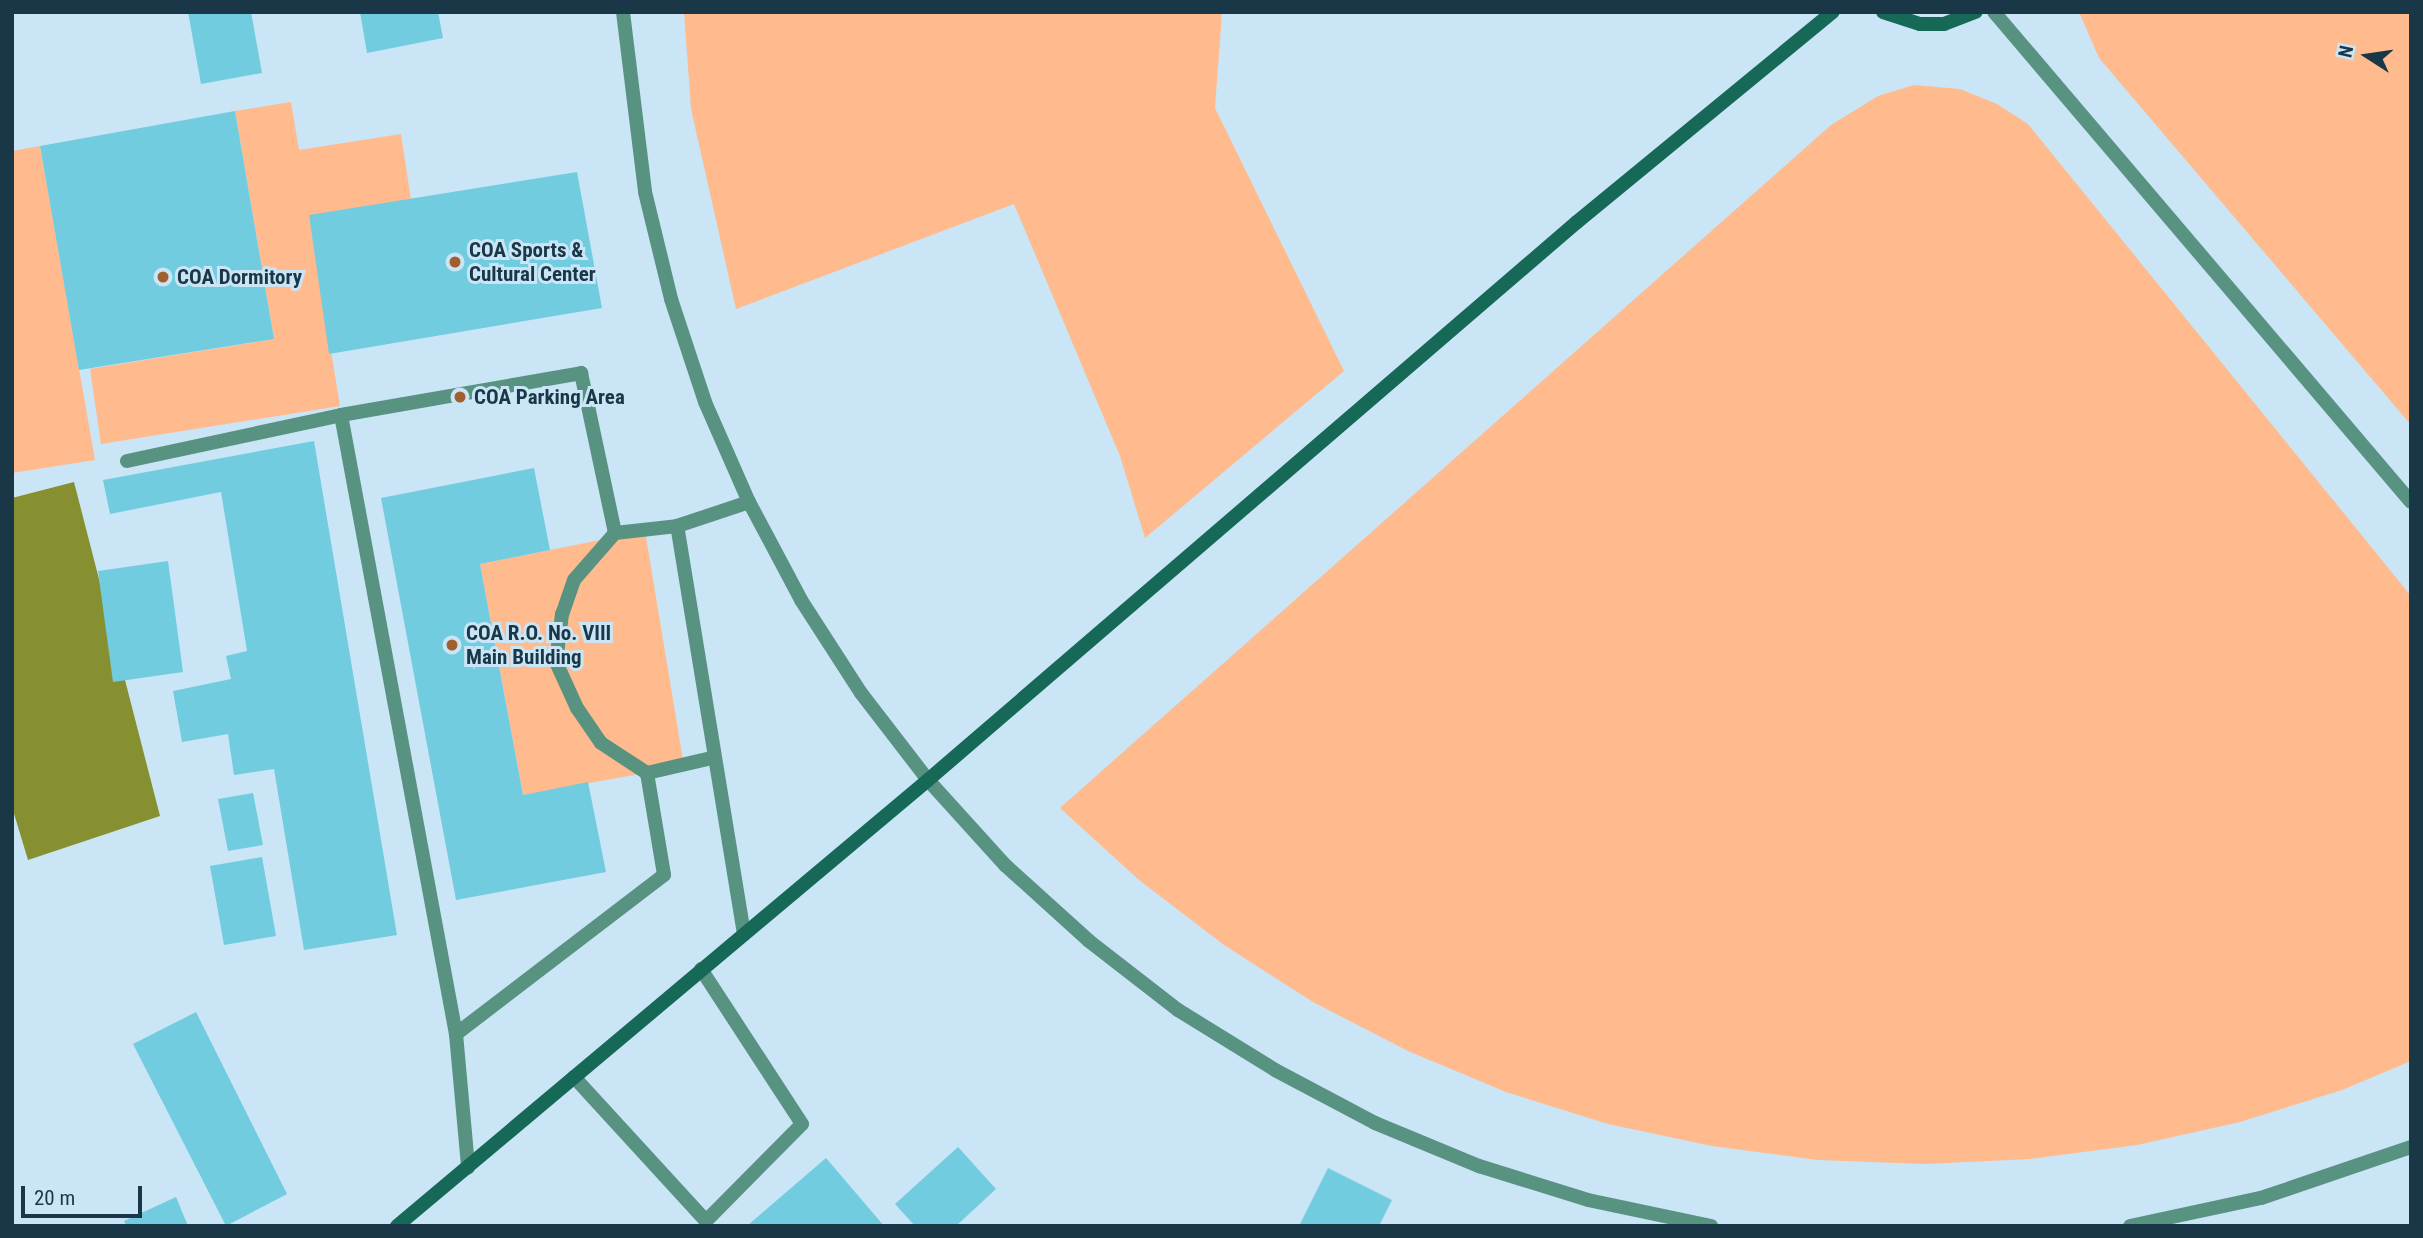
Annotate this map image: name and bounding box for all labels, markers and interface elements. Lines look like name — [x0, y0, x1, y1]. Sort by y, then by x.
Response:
north arrow — [2332, 21, 2402, 91]
text: N — [2334, 43, 2358, 60]
place label: COA Sports & Cultural Center — [469, 237, 596, 287]
marker: COA Sports & Cultural Center — [447, 254, 463, 270]
place label: COA Dormitory — [177, 264, 302, 290]
marker: COA Dormitory — [155, 269, 171, 285]
place label: COA Parking Area — [474, 384, 625, 410]
marker: COA Parking Area — [452, 389, 468, 405]
place label: COA R.O. No. VIII Main Building — [466, 620, 611, 670]
marker: COA R.O. No. VIII Main Building — [444, 637, 460, 653]
scale bar — [24, 1172, 145, 1216]
text: 20 m — [34, 1186, 75, 1210]

